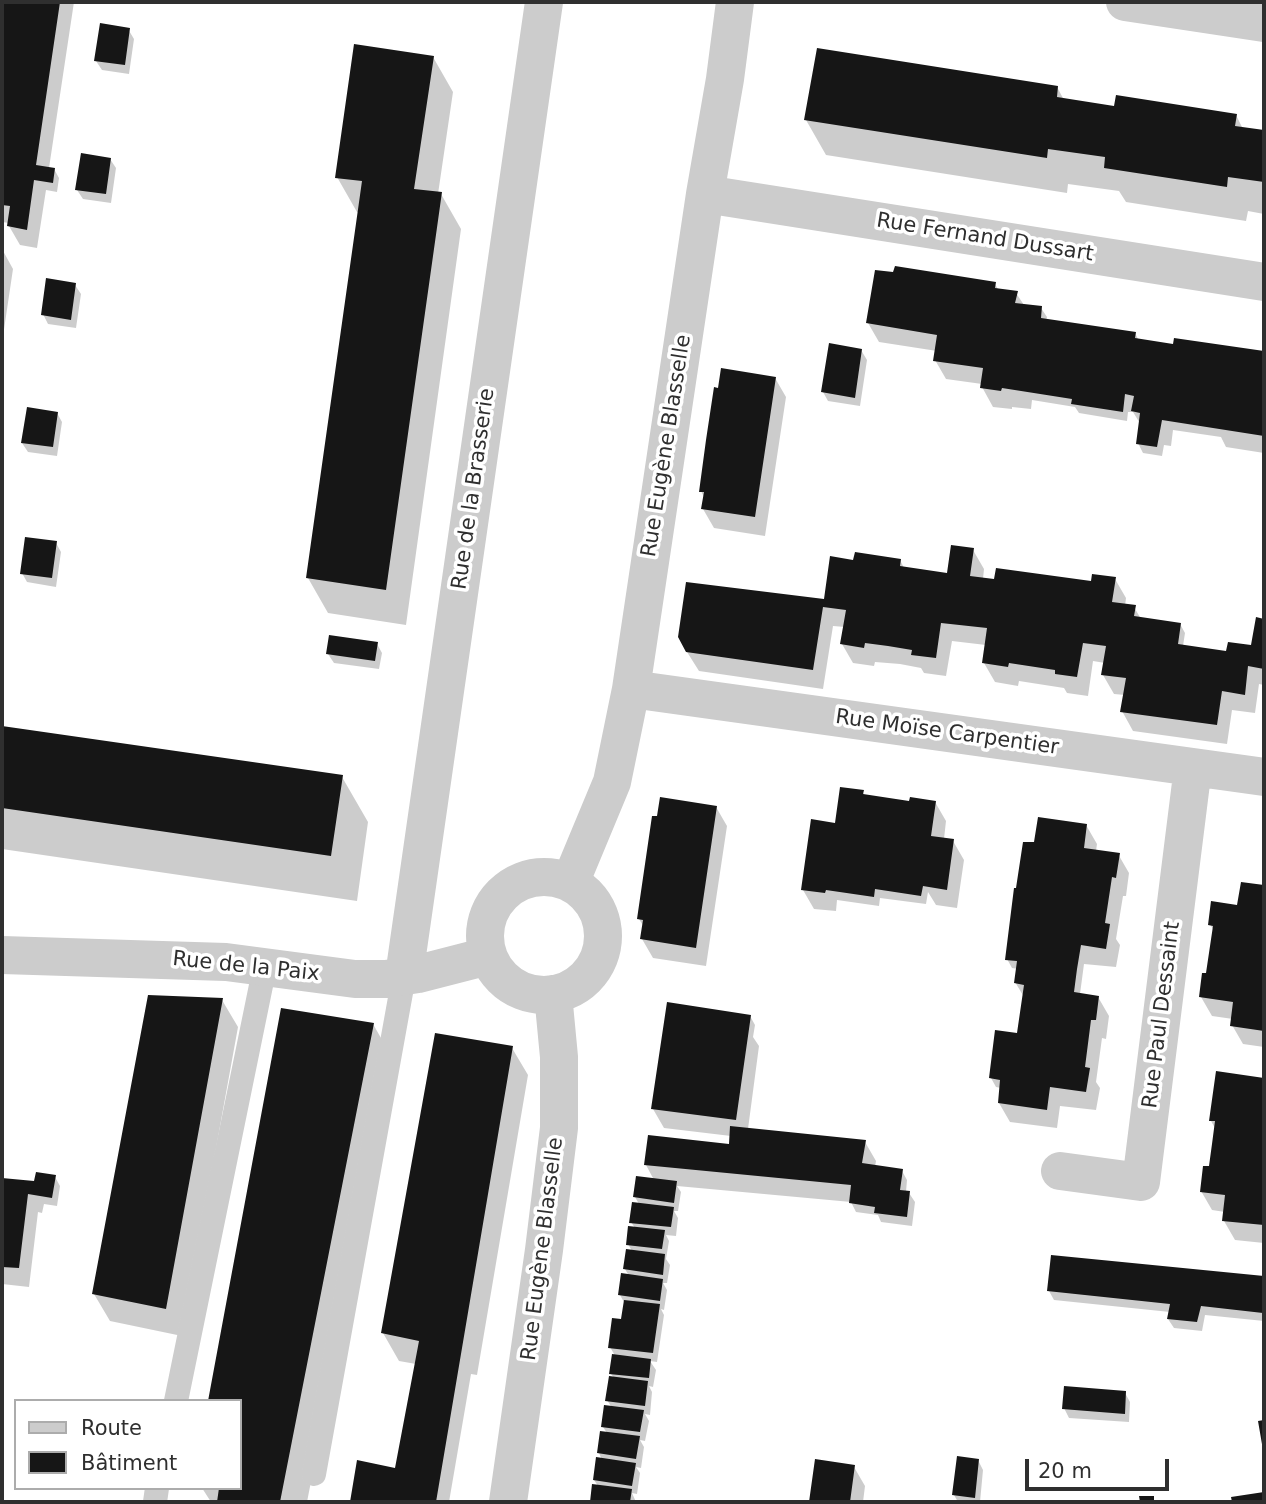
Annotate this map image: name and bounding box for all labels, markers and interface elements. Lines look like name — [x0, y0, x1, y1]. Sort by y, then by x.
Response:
street label: Rue Fernand Dussart — [875, 208, 1095, 268]
street label: Rue Eugène Blasselle — [637, 333, 697, 559]
street label: Rue de la Brasserie — [447, 387, 501, 591]
street label: Rue Moïse Carpentier — [834, 705, 1060, 761]
street label: Rue Paul Dessaint — [1138, 920, 1186, 1110]
street label: Rue de la Paix — [171, 947, 321, 987]
street label: Rue Eugène Blasselle — [517, 1136, 569, 1362]
legend — [14, 1399, 242, 1490]
text: Route — [81, 1416, 142, 1440]
scale bar — [1028, 1444, 1172, 1488]
text: Bâtiment — [81, 1451, 177, 1475]
text: 20 m — [1038, 1459, 1092, 1483]

